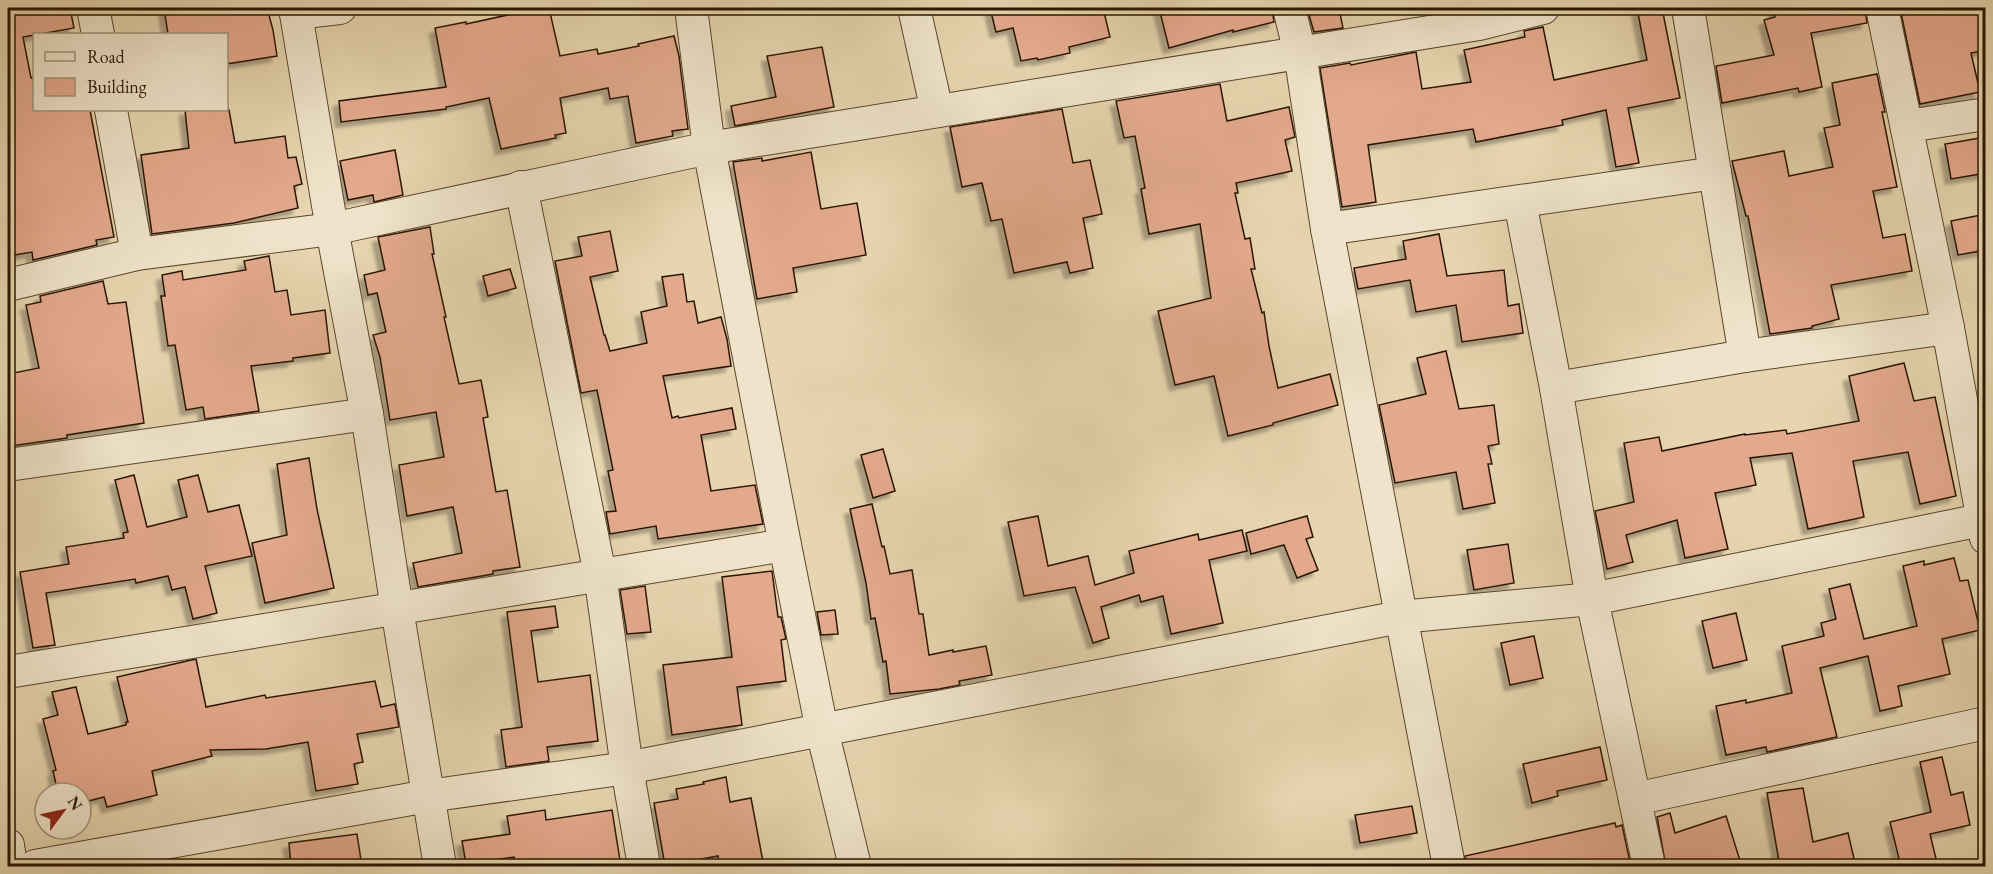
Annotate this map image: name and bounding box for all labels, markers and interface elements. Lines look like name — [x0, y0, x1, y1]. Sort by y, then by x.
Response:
legend — [33, 33, 228, 111]
text: Road — [87, 45, 126, 68]
text: Building — [87, 75, 147, 98]
north arrow — [33, 781, 93, 841]
text: N — [63, 792, 88, 814]

